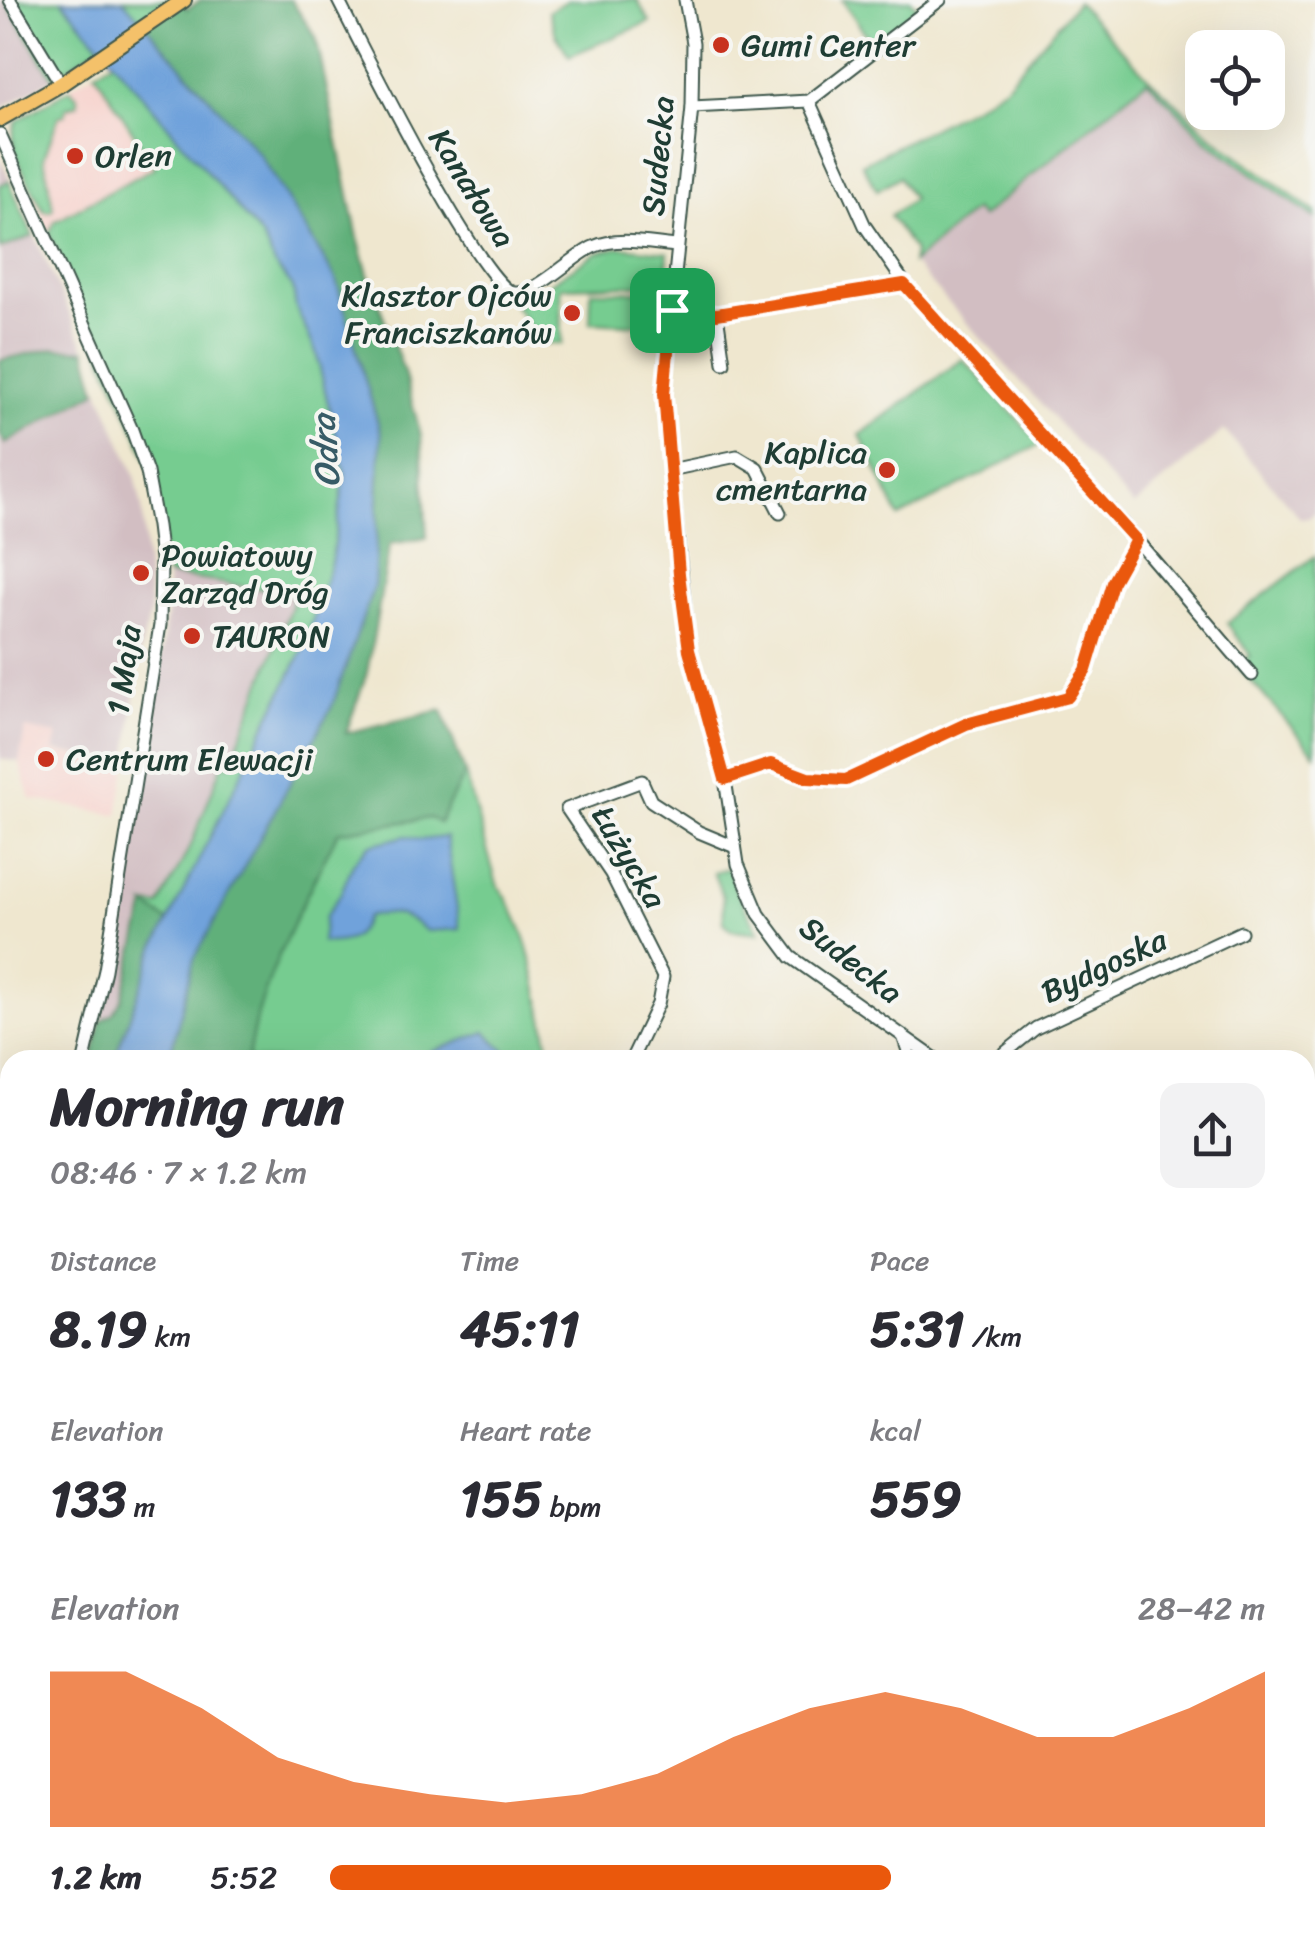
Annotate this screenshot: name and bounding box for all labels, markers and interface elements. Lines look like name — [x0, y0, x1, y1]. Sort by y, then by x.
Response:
place label: Gumi Center — [741, 17, 917, 74]
map controls — [1185, 30, 1285, 130]
button: locate — [1185, 30, 1285, 130]
marker: Gumi Center — [710, 34, 732, 56]
street label: Sudecka — [624, 94, 692, 218]
street label: Kanałowa — [413, 116, 531, 260]
place label: Orlen — [95, 128, 172, 185]
marker: Orlen — [64, 145, 86, 167]
place label: Klasztor Ojców Franciszkanów — [341, 267, 552, 361]
pin — [630, 268, 715, 353]
icon: arrive — [645, 283, 700, 338]
marker: Klasztor Ojców Franciszkanów — [561, 302, 583, 324]
water label: Odra — [291, 410, 358, 490]
place label: Kaplica cmentarna — [716, 424, 867, 518]
marker: Kaplica cmentarna — [876, 459, 898, 481]
place label: Powiatowy Zarząd Dróg — [161, 527, 329, 621]
marker: Powiatowy Zarząd Dróg — [130, 562, 152, 584]
place label: TAURON — [212, 608, 331, 665]
street label: 1 Maja — [89, 620, 159, 719]
marker: TAURON — [181, 625, 203, 647]
place label: Centrum Elewacji — [66, 731, 314, 788]
marker: Centrum Elewacji — [35, 748, 57, 770]
street label: Łużycka — [576, 794, 683, 921]
street label: Sudecka — [786, 901, 916, 1019]
street label: Bydgoska — [1031, 911, 1178, 1020]
text: Morning run — [50, 1058, 344, 1155]
button: share — [1160, 1083, 1265, 1188]
text: 08:46 · 7 × 1.2 km — [50, 1144, 307, 1201]
text: Distance — [50, 1236, 156, 1285]
text: Time — [460, 1236, 519, 1285]
text: Pace — [870, 1236, 929, 1285]
text: 8.19 — [50, 1285, 147, 1374]
text: 45:11 — [460, 1285, 580, 1374]
text: 5:31 — [870, 1285, 965, 1374]
text: km — [147, 1312, 191, 1361]
text: /km — [965, 1312, 1022, 1361]
text: Elevation — [50, 1406, 163, 1455]
text: Heart rate — [460, 1406, 591, 1455]
text: kcal — [870, 1406, 921, 1455]
text: 133 — [50, 1455, 126, 1544]
text: 155 — [460, 1455, 543, 1544]
text: 559 — [870, 1455, 962, 1544]
text: m — [126, 1482, 155, 1531]
text: bpm — [543, 1482, 602, 1531]
text: Elevation — [50, 1580, 180, 1637]
text: 28–42 m — [1138, 1580, 1265, 1637]
text: 1.2 km — [50, 1849, 142, 1906]
text: 5:52 — [210, 1849, 277, 1906]

